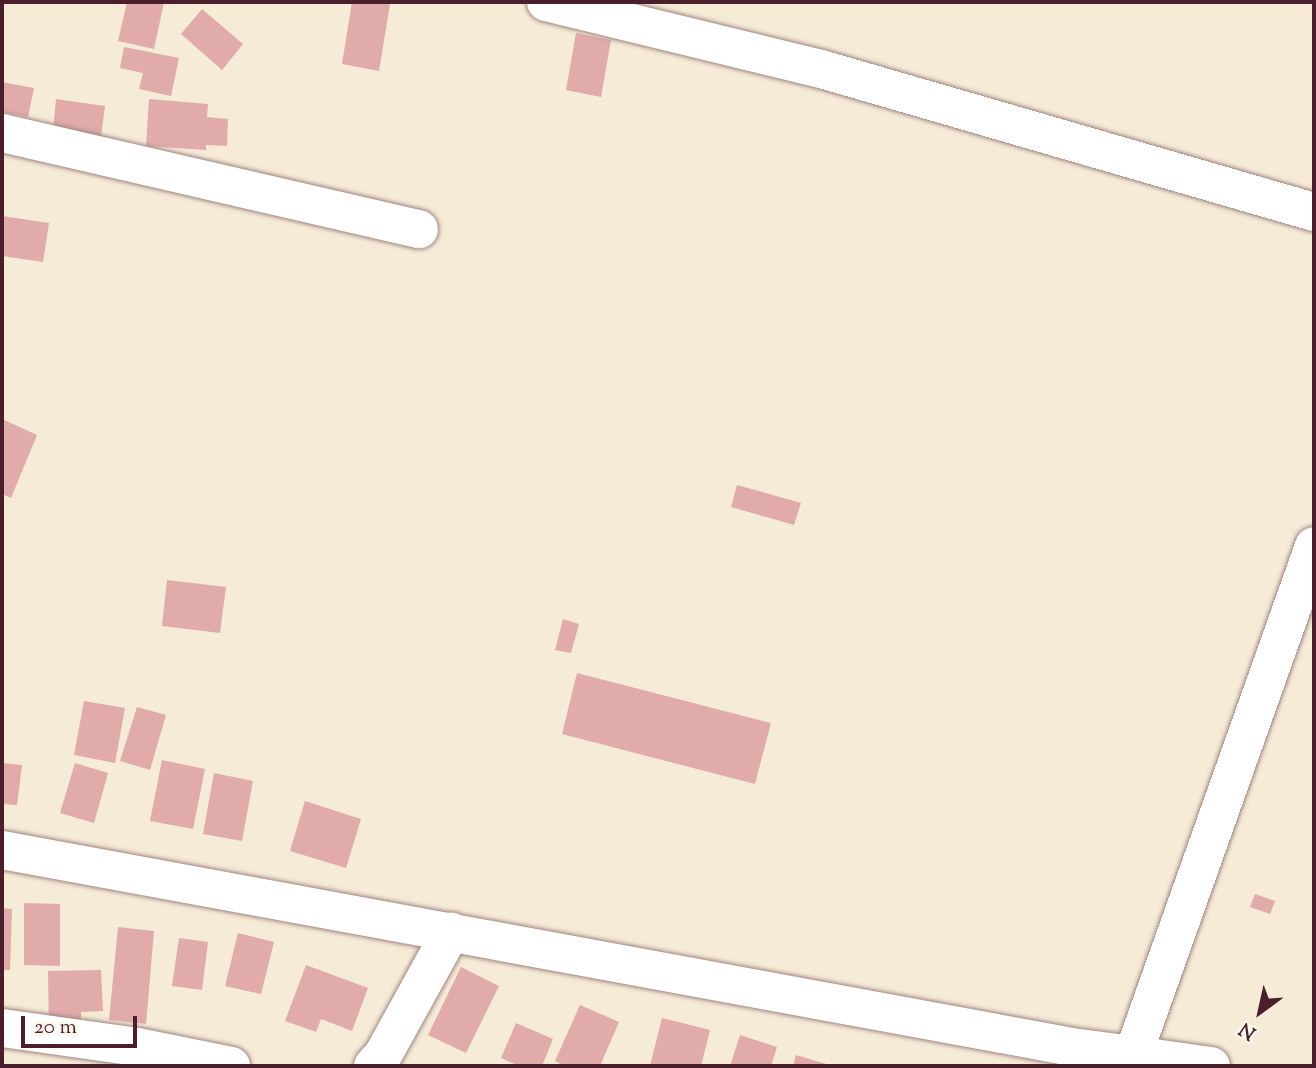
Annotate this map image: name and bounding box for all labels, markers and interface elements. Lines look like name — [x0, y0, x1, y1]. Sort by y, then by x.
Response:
north arrow — [1225, 977, 1295, 1047]
scale bar — [24, 1002, 140, 1046]
text: 20 m — [34, 1013, 77, 1043]
text: N — [1235, 1015, 1262, 1045]

